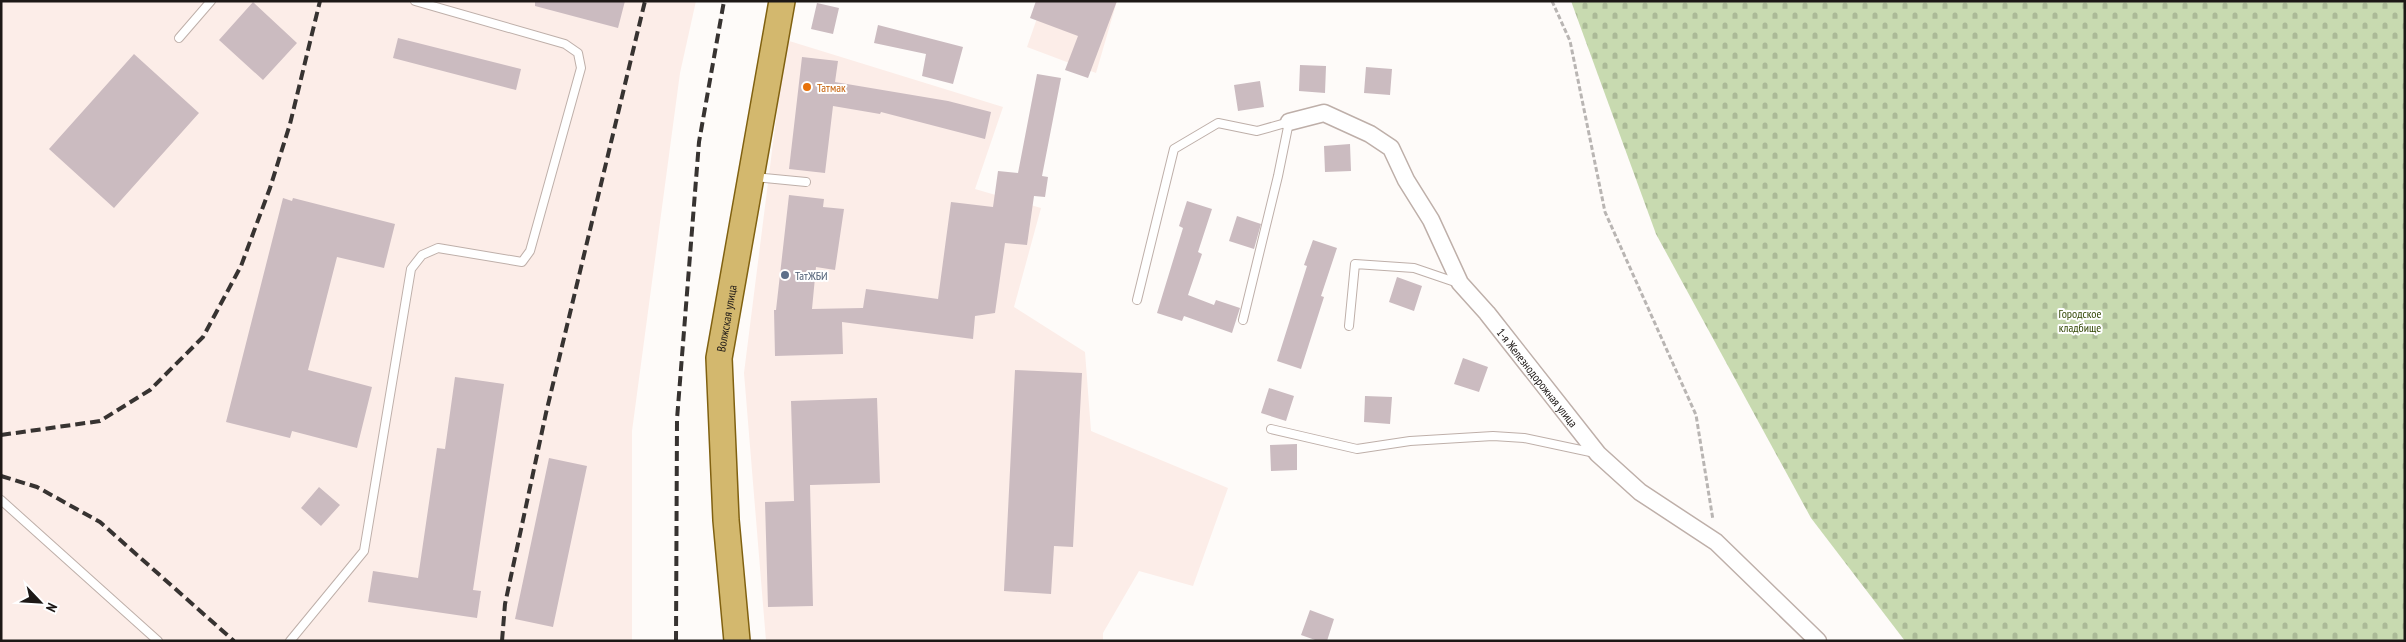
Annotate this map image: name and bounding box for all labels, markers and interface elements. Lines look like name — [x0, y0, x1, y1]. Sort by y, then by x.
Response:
place label: Татмак — [817, 80, 846, 95]
marker: Татмак — [801, 81, 813, 93]
place label: ТатЖБИ — [795, 268, 828, 283]
marker: ТатЖБИ — [779, 269, 791, 281]
street label: Волжская улица — [713, 283, 739, 353]
park label: Городское кладбище — [2058, 306, 2102, 335]
street label: 1-я Железнодорожная улица — [1494, 325, 1581, 430]
north arrow — [15, 577, 65, 627]
text: N — [42, 600, 62, 615]

